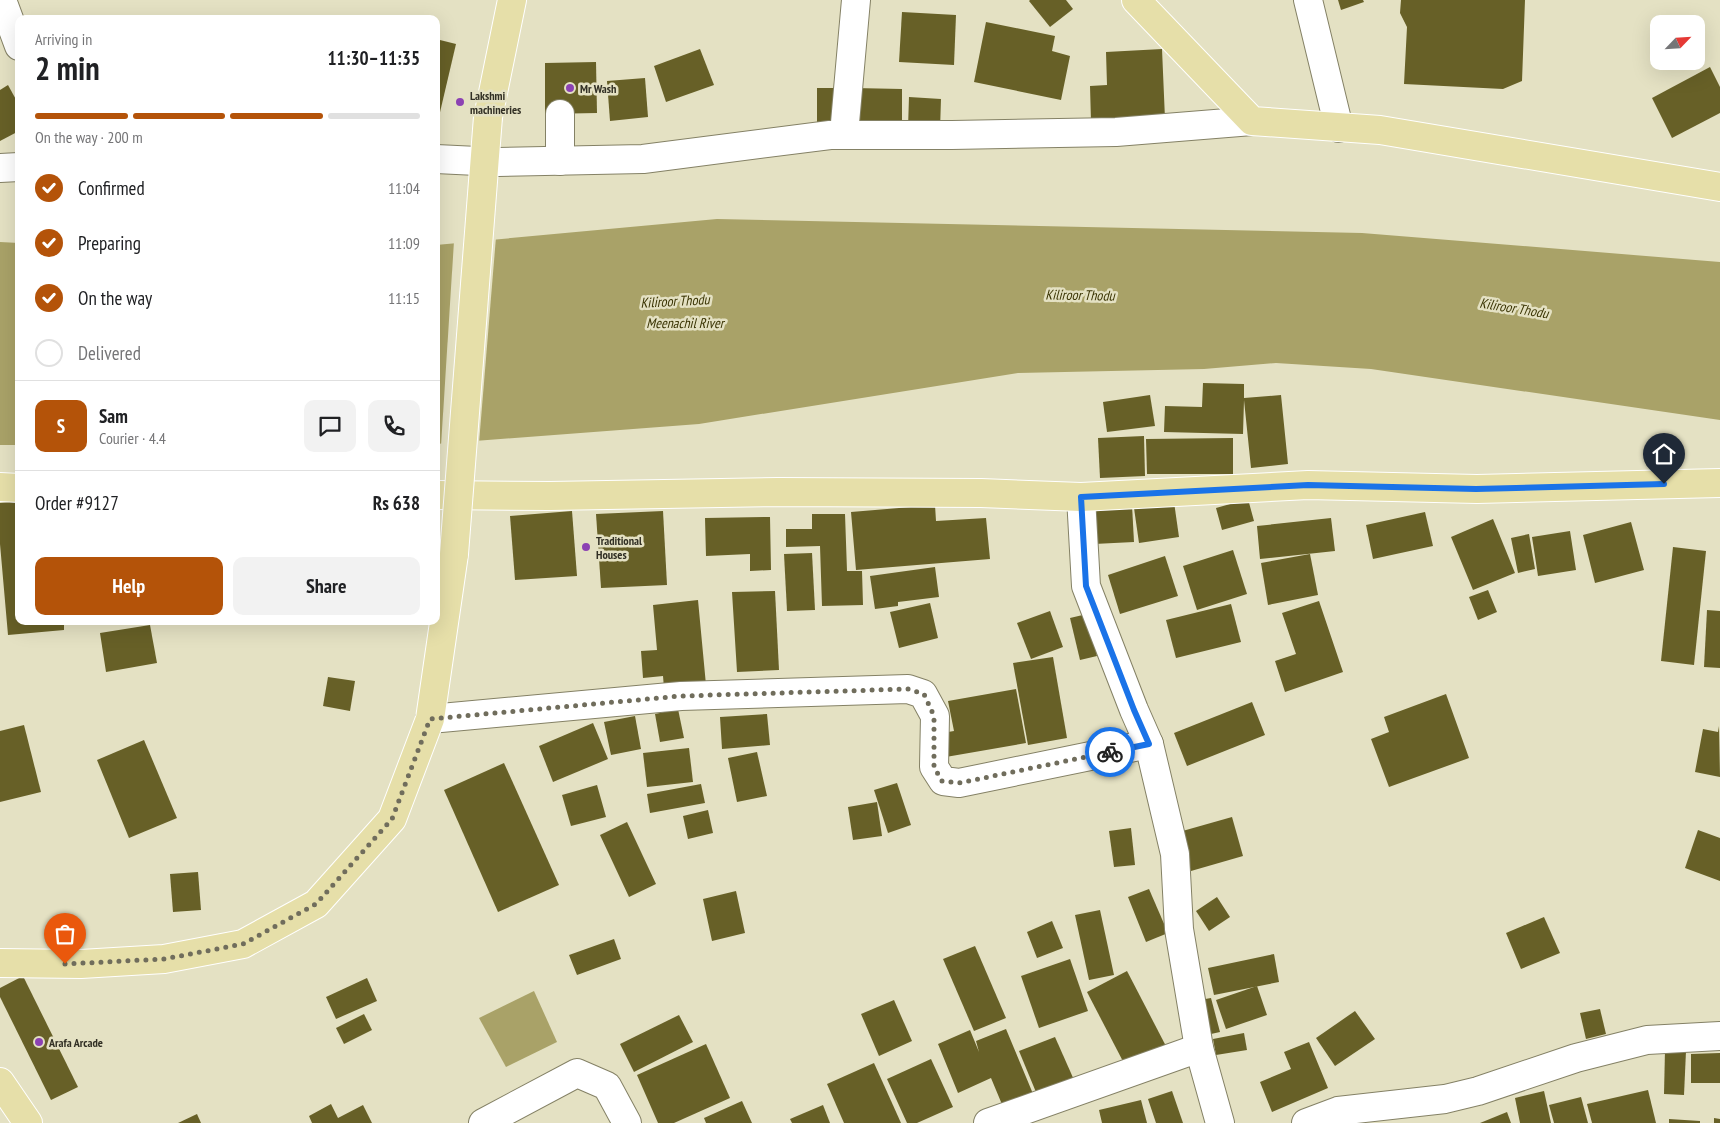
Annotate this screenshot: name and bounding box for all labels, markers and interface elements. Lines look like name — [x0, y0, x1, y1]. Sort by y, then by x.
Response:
north arrow — [1650, 15, 1705, 70]
map controls — [1650, 15, 1705, 70]
text: Arriving in — [35, 29, 92, 49]
text: 11:30–11:35 — [327, 46, 420, 70]
text: 2 min — [35, 47, 100, 89]
place label: Mr Wash — [580, 81, 616, 96]
marker: Mr Wash — [564, 82, 576, 94]
place label: Lakshmi machineries — [470, 88, 521, 117]
marker: Lakshmi machineries — [454, 96, 466, 108]
text: On the way · 200 m — [35, 127, 143, 147]
icon: check — [35, 174, 63, 202]
text: Confirmed — [78, 176, 145, 200]
text: 11:04 — [388, 178, 420, 198]
icon: check — [35, 229, 63, 257]
text: Preparing — [78, 231, 141, 255]
text: 11:09 — [388, 233, 420, 253]
icon: check — [35, 284, 63, 312]
water label: Kiliroor Thodu — [1045, 285, 1116, 305]
text: On the way — [78, 286, 152, 310]
text: 11:15 — [388, 288, 420, 308]
water label: Kiliroor Thodu — [640, 290, 711, 312]
water label: Kiliroor Thodu — [1478, 294, 1551, 322]
water label: Meenachil River — [646, 314, 726, 332]
text: Delivered — [78, 341, 141, 365]
button: chat — [304, 400, 356, 452]
button: phone — [368, 400, 420, 452]
text: Sam — [99, 404, 128, 428]
text: S — [57, 414, 65, 438]
text: Courier · 4.4 — [99, 428, 166, 448]
pin — [1643, 433, 1685, 484]
icon: home — [1650, 440, 1678, 468]
text: Order #9127 — [35, 491, 119, 515]
text: Rs 638 — [373, 491, 420, 515]
place label: Traditional Houses — [596, 533, 642, 562]
marker: Traditional Houses — [580, 541, 592, 553]
button: Help — [35, 557, 223, 615]
button: Share — [233, 557, 420, 615]
courier — [1085, 727, 1135, 777]
icon: bike — [1096, 738, 1124, 766]
pin — [44, 913, 86, 964]
icon: bag — [51, 920, 79, 948]
place label: Arafa Arcade — [48, 1035, 103, 1050]
marker: Arafa Arcade — [33, 1036, 45, 1048]

